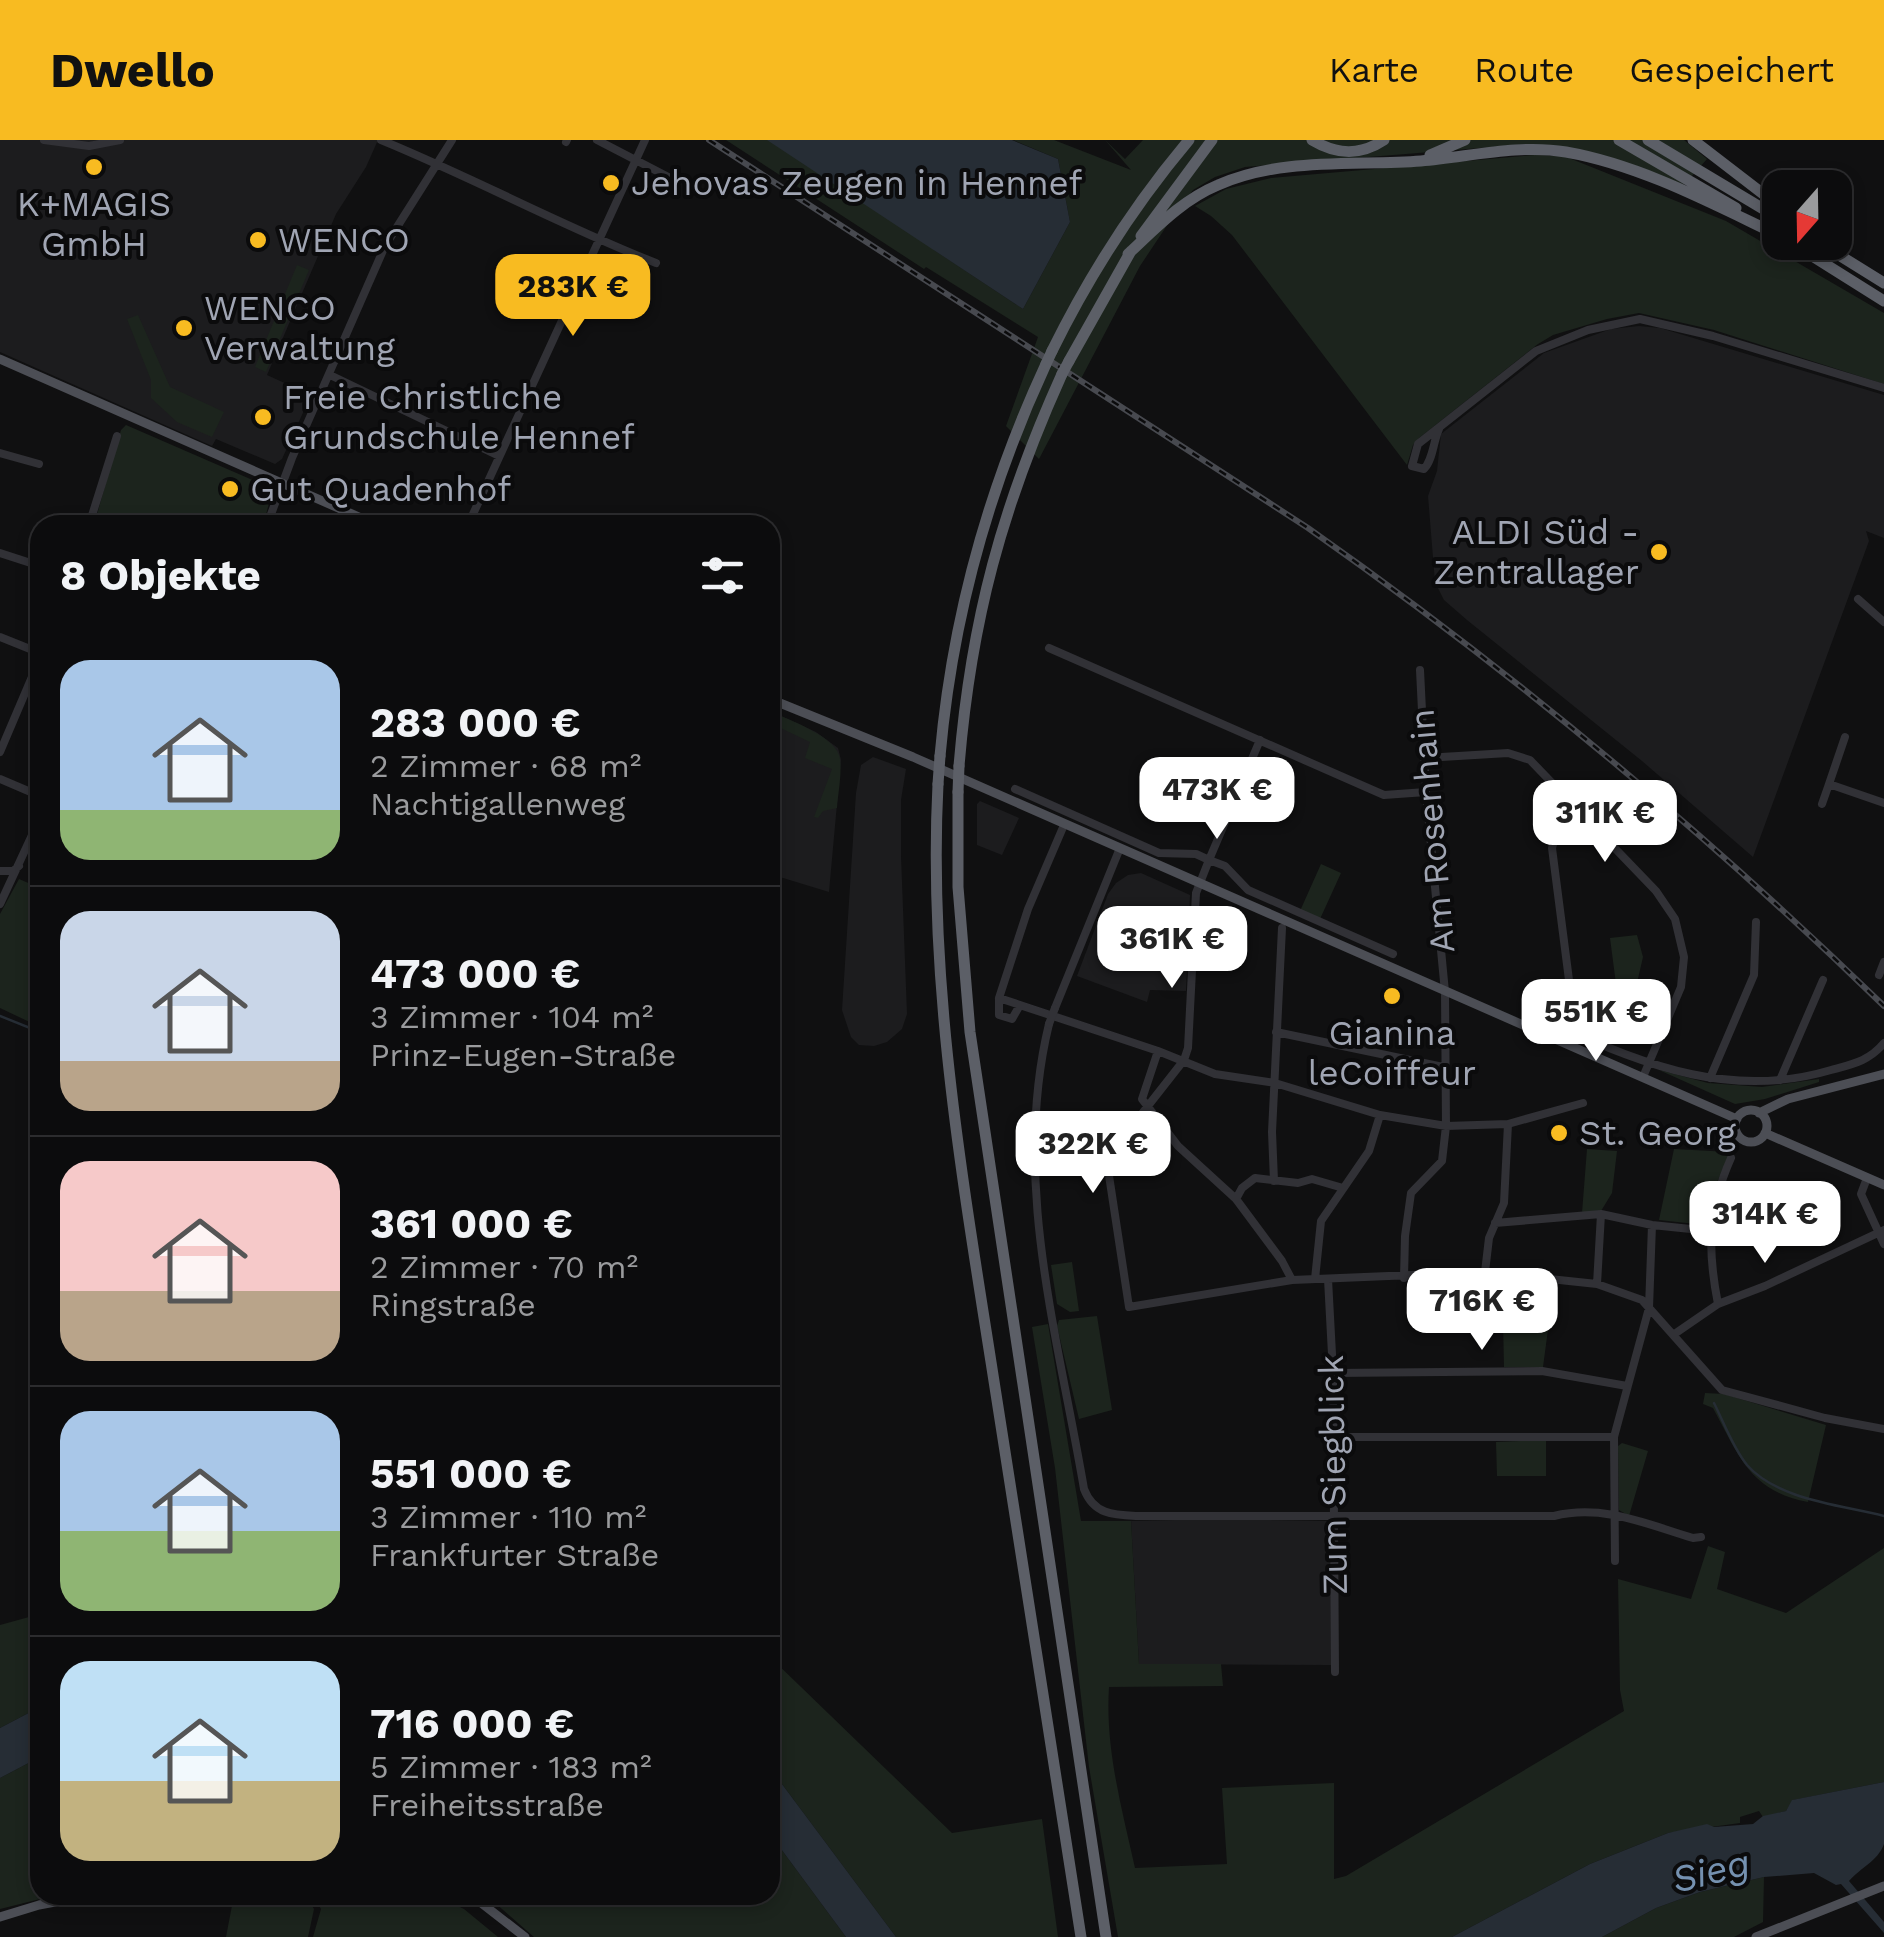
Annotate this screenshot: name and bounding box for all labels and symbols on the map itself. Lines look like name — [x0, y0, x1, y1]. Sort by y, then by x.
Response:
marker: K+MAGIS GmbH — [83, 156, 105, 178]
place label: Jehovas Zeugen in Hennef — [631, 162, 1083, 204]
north arrow — [1762, 170, 1852, 260]
marker: Jehovas Zeugen in Hennef — [600, 172, 622, 194]
place label: K+MAGIS GmbH — [17, 183, 171, 265]
place label: WENCO — [278, 219, 410, 261]
marker: WENCO — [247, 229, 269, 251]
pin: 283K € — [492, 254, 654, 339]
place label: WENCO Verwaltung — [204, 287, 395, 369]
marker: WENCO Verwaltung — [173, 317, 195, 339]
place label: Freie Christliche Grundschule Hennef — [283, 376, 635, 458]
marker: Freie Christliche Grundschule Hennef — [252, 406, 274, 428]
place label: Gut Quadenhof — [250, 468, 511, 510]
marker: Gut Quadenhof — [219, 478, 241, 500]
place label: ALDI Süd - Zentrallager — [1434, 511, 1639, 593]
marker: ALDI Süd - Zentrallager — [1648, 541, 1670, 563]
street label: Am Rosenhain — [1400, 707, 1464, 955]
pin: 473K € — [1136, 757, 1298, 842]
pin: 311K € — [1524, 780, 1686, 865]
pin: 361K € — [1091, 906, 1253, 991]
pin: 551K € — [1515, 979, 1677, 1064]
marker: Gianina leCoiffeur — [1381, 985, 1403, 1007]
place label: Gianina leCoiffeur — [1308, 1012, 1476, 1094]
pin: 322K € — [1012, 1111, 1174, 1196]
place label: St. Georg — [1579, 1112, 1736, 1154]
marker: St. Georg — [1548, 1122, 1570, 1144]
pin: 314K € — [1684, 1181, 1846, 1266]
pin: 716K € — [1401, 1268, 1563, 1353]
street label: Zum Siegblick — [1310, 1354, 1356, 1595]
water label: Sieg — [1667, 1840, 1755, 1902]

